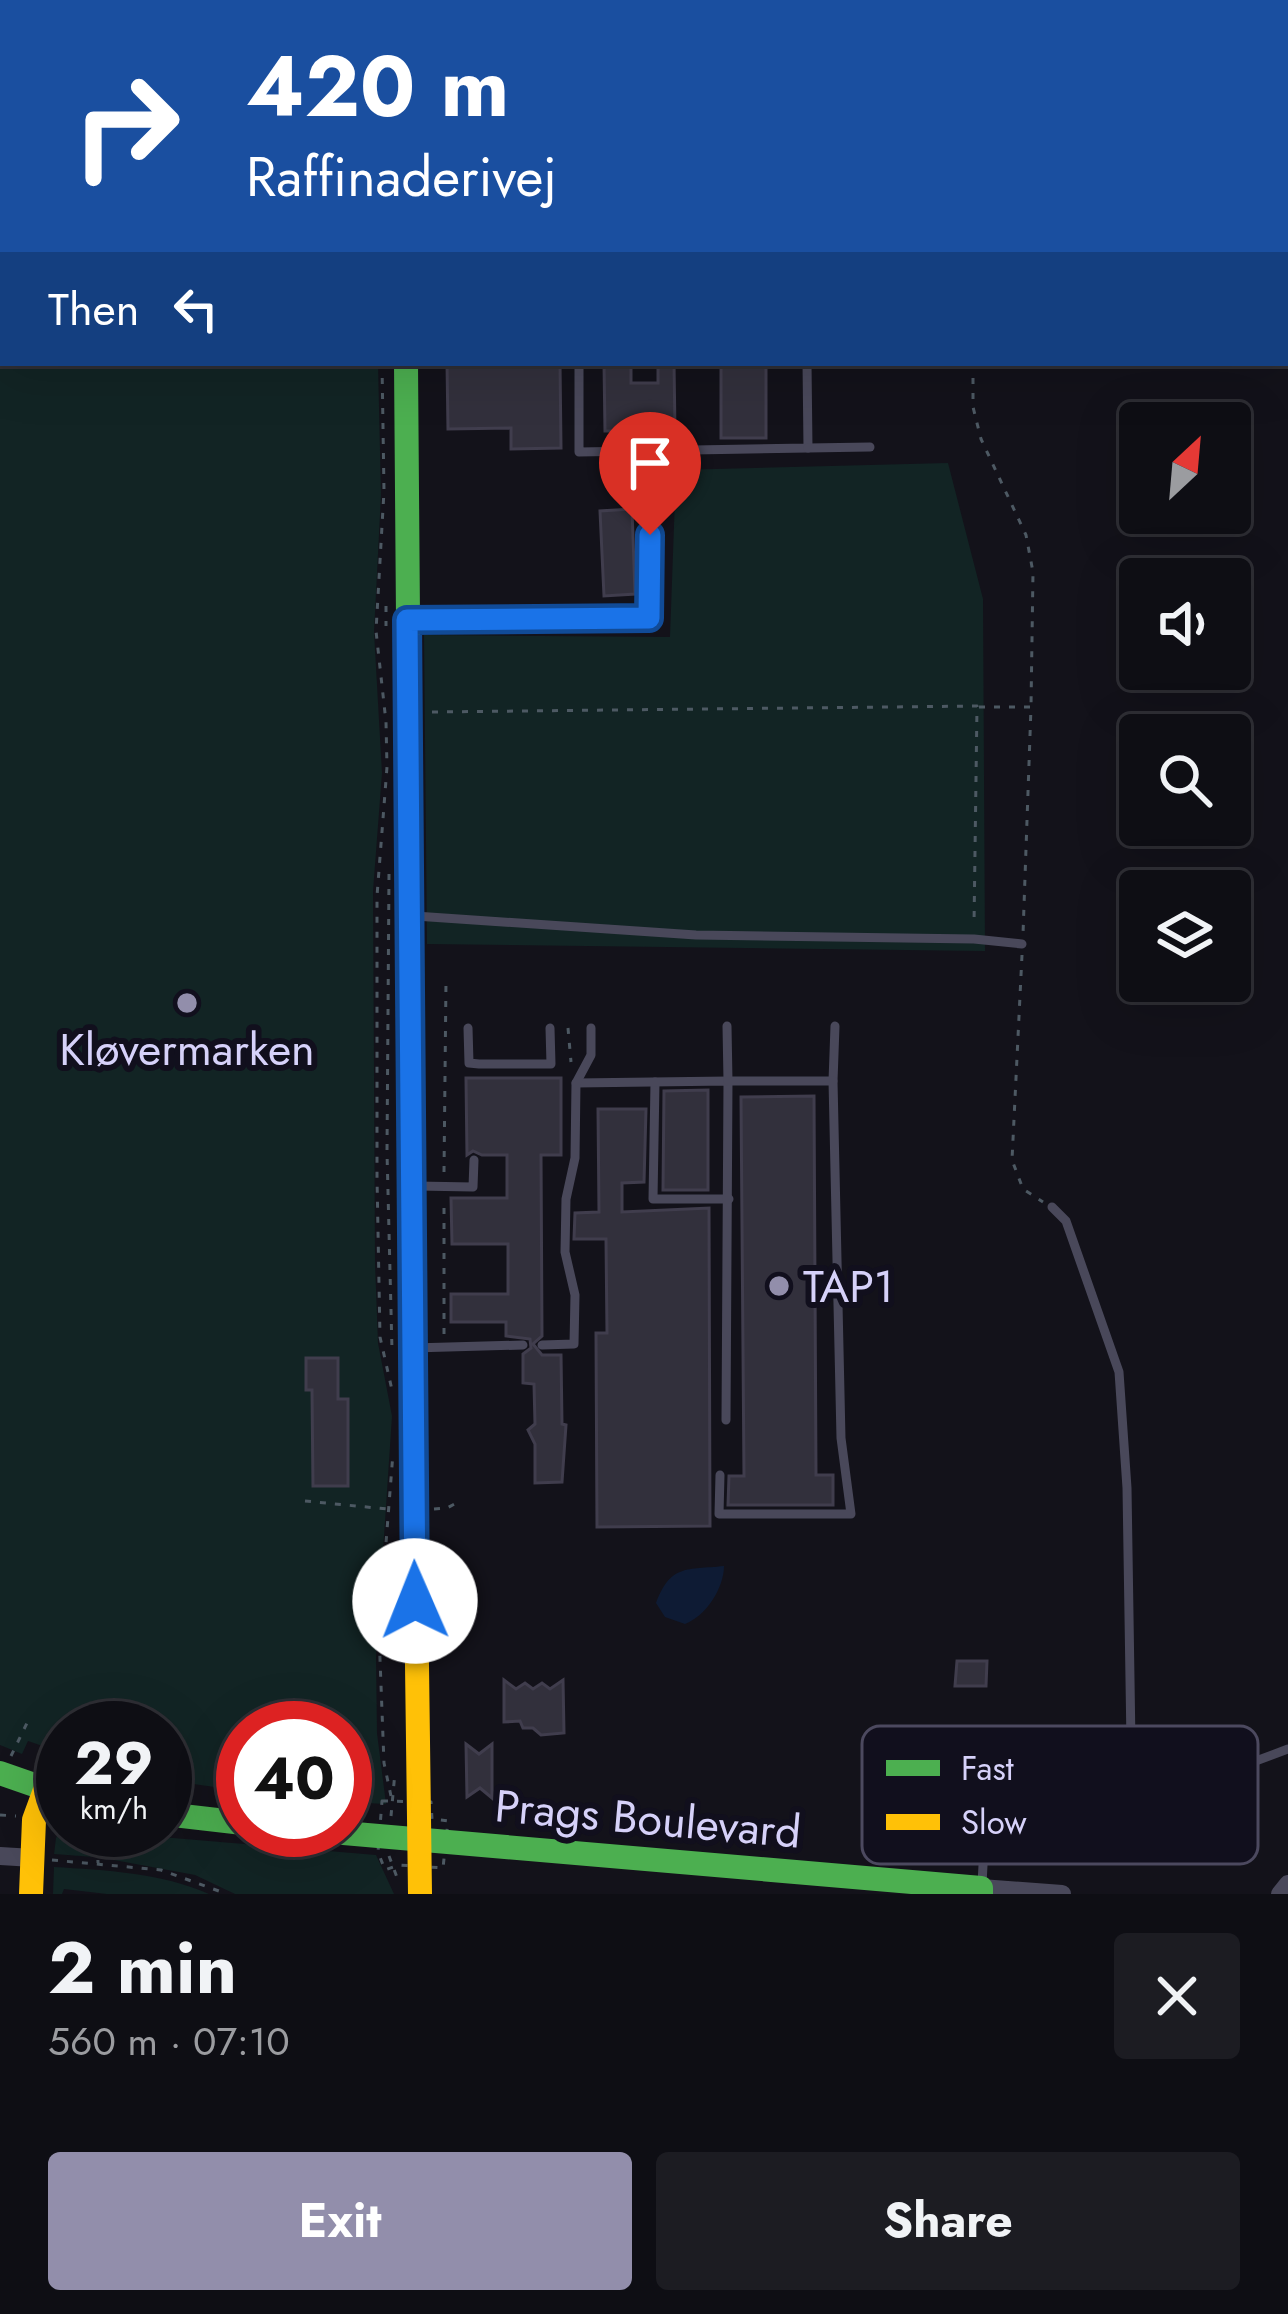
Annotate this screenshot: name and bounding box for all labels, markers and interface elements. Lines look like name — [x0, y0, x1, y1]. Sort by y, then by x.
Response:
text: 420 m — [246, 26, 509, 148]
icon: right — [48, 48, 204, 204]
text: Raffinaderivej — [246, 138, 557, 216]
icon: left — [163, 276, 229, 342]
text: Then — [48, 277, 139, 342]
north arrow — [1119, 402, 1251, 534]
map controls — [1119, 402, 1251, 1002]
pin — [599, 412, 701, 535]
icon: arrive — [617, 430, 683, 496]
button: sound — [1119, 558, 1251, 690]
button: search — [1119, 714, 1251, 846]
button: layers — [1119, 870, 1251, 1002]
marker: Kløvermarken — [174, 990, 200, 1016]
place label: Kløvermarken — [59, 1017, 315, 1082]
place label: TAP1 — [803, 1254, 894, 1319]
marker: TAP1 — [766, 1273, 792, 1299]
position arrow — [352, 1538, 478, 1664]
speed limit sign: 40 — [216, 1701, 372, 1857]
text: 29 — [74, 1720, 154, 1807]
legend — [862, 1726, 1258, 1864]
text: Fast — [961, 1745, 1014, 1792]
street label: Prags Boulevard — [492, 1773, 804, 1865]
text: km/h — [80, 1787, 148, 1830]
text: Slow — [961, 1799, 1027, 1846]
text: 2 min — [48, 1916, 237, 2020]
button: close — [1114, 1933, 1240, 2059]
text: 560 m · 07:10 — [48, 2013, 290, 2070]
button: Exit — [48, 2152, 632, 2290]
button: Share — [656, 2152, 1240, 2290]

